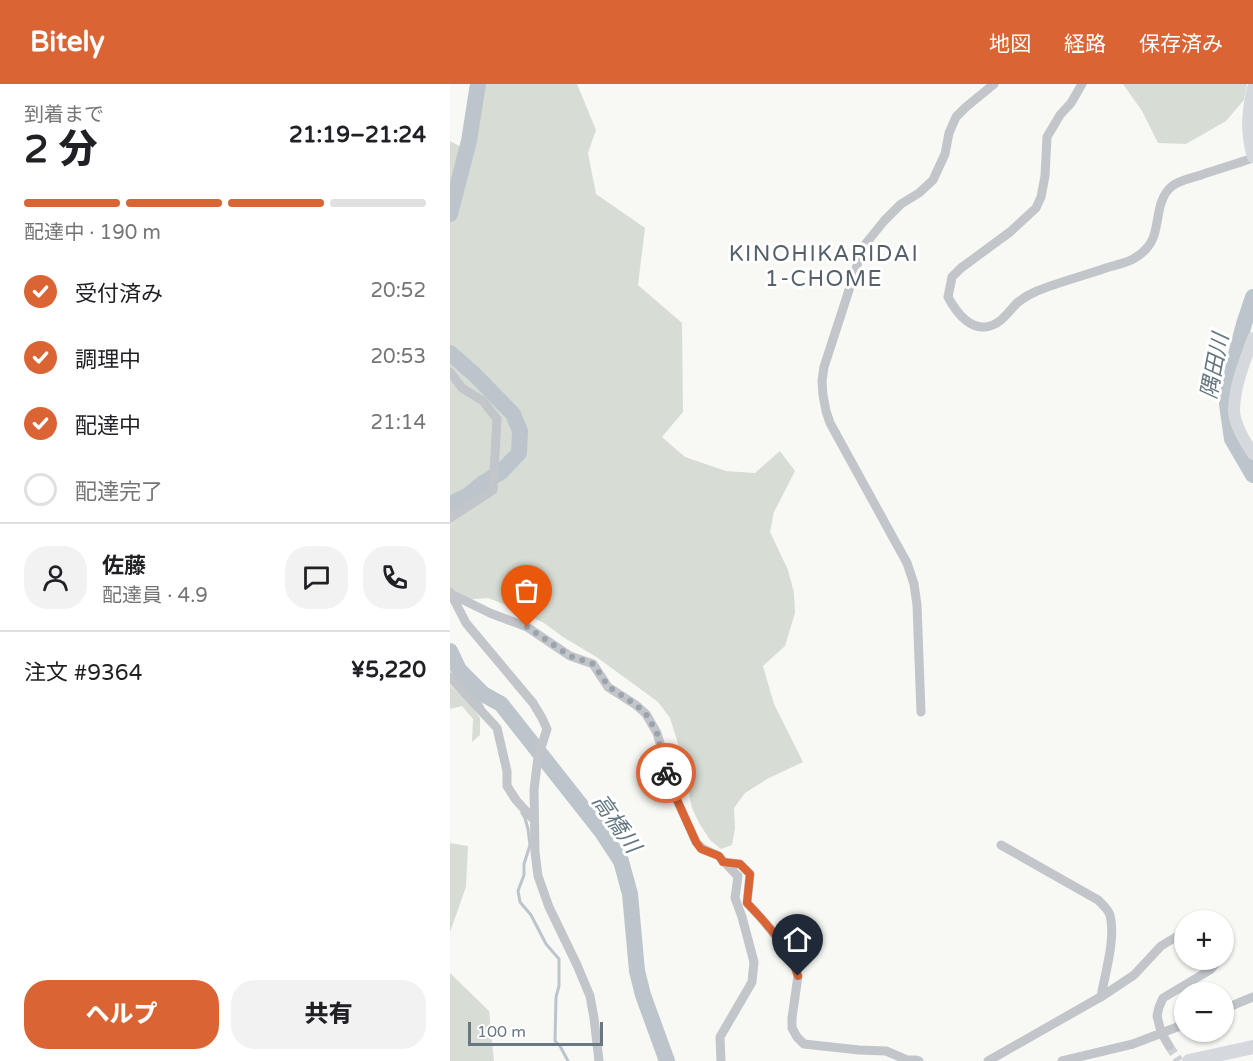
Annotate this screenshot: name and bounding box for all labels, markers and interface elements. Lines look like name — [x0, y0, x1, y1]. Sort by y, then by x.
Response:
text: Bitely — [30, 25, 105, 59]
text: 地図 — [989, 32, 1031, 57]
text: 経路 — [1064, 32, 1106, 57]
text: 保存済み — [1139, 32, 1223, 57]
text: 到着まで — [24, 103, 104, 127]
text: 21:19–21:24 — [289, 122, 426, 148]
text: 2 分 — [24, 126, 98, 173]
text: 配達中 · 190 m — [24, 221, 161, 245]
district label: KINOHIKARIDAI 1-CHOME — [729, 241, 919, 292]
icon: check — [24, 275, 57, 308]
text: 20:52 — [371, 279, 426, 303]
text: 受付済み — [75, 281, 163, 307]
water label: 隅田川 — [1196, 329, 1234, 401]
icon: check — [24, 341, 57, 374]
text: 20:53 — [371, 345, 426, 369]
text: 調理中 — [75, 347, 141, 373]
icon: check — [24, 407, 57, 440]
text: 21:14 — [371, 411, 426, 435]
text: 配達中 — [75, 413, 141, 439]
text: 配達完了 — [75, 479, 163, 505]
button: person — [24, 546, 87, 609]
button: chat — [285, 546, 348, 609]
button: phone — [363, 546, 426, 609]
text: 佐藤 — [102, 553, 146, 579]
pin — [501, 565, 552, 627]
icon: bag — [510, 574, 543, 607]
text: 配達員 · 4.9 — [102, 584, 208, 608]
text: ¥5,220 — [351, 657, 426, 683]
text: 注文 #9364 — [24, 660, 142, 686]
courier — [636, 743, 696, 803]
icon: bike — [650, 757, 683, 790]
water label: 高橋川 — [587, 789, 647, 860]
map controls — [1174, 910, 1234, 1042]
button: + — [1174, 910, 1234, 970]
pin — [772, 914, 823, 976]
icon: home — [781, 923, 814, 956]
button: ヘルプ — [24, 980, 219, 1049]
button: 共有 — [231, 980, 426, 1049]
button: − — [1174, 982, 1234, 1042]
scale bar — [468, 1019, 603, 1046]
text: 100 m — [477, 1022, 526, 1042]

